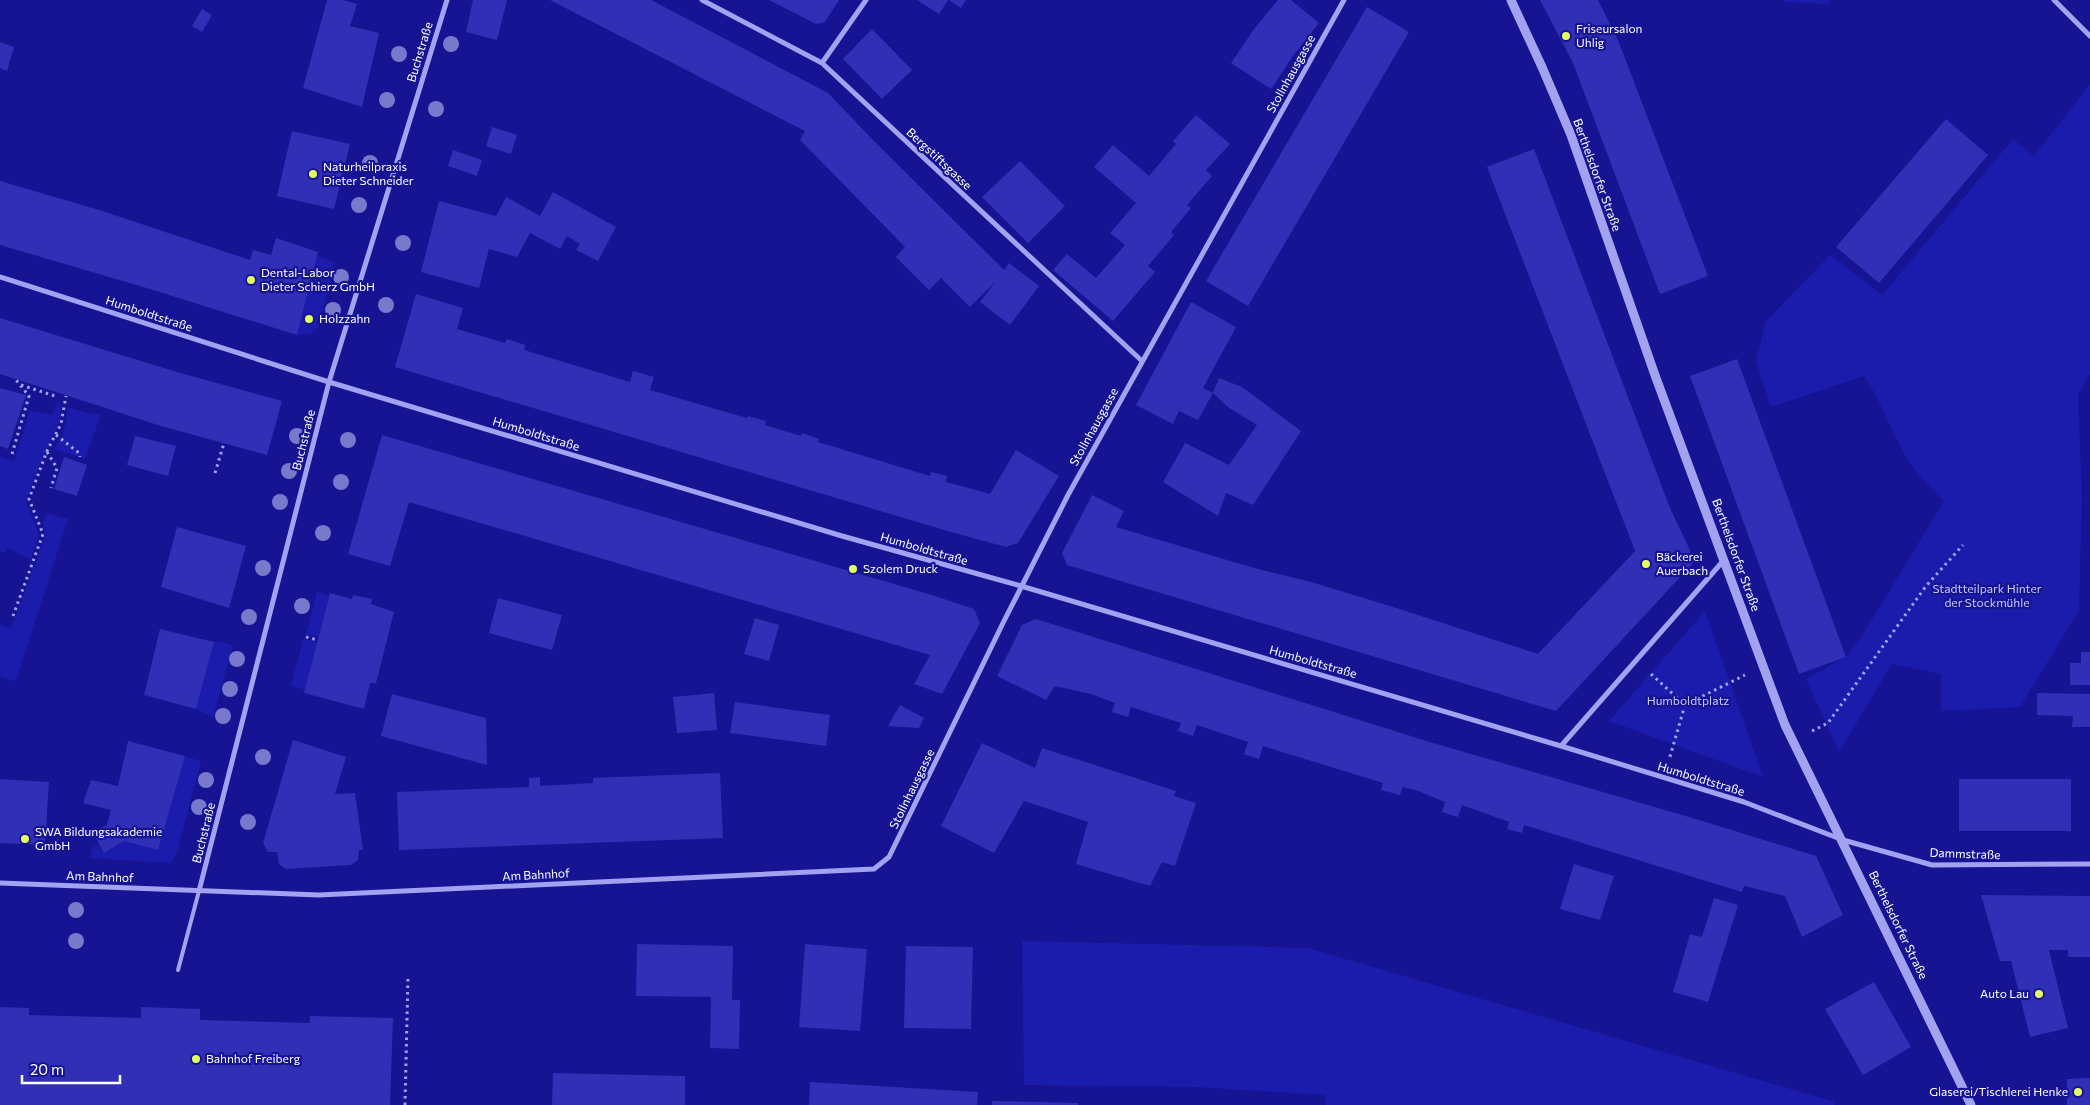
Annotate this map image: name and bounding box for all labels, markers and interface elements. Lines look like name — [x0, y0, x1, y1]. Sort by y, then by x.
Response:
street label: Buchstraße — [403, 20, 435, 83]
place label: Friseursalon Uhlig — [1576, 21, 1643, 49]
marker: Friseursalon Uhlig — [1560, 30, 1572, 42]
street label: Stollnhausgasse — [1263, 32, 1317, 115]
street label: Berthelsdorfer Straße — [1571, 117, 1625, 233]
street label: Bergstiftsgasse — [904, 125, 975, 192]
place label: Naturheilpraxis Dieter Schneider — [323, 159, 414, 187]
marker: Naturheilpraxis Dieter Schneider — [307, 168, 319, 180]
place label: Dental-Labor Dieter Schierz GmbH — [261, 265, 375, 293]
marker: Dental-Labor Dieter Schierz GmbH — [245, 274, 257, 286]
street label: Humboldtstraße — [104, 292, 194, 334]
place label: Holzzahn — [319, 311, 370, 325]
marker: Holzzahn — [303, 313, 315, 325]
street label: Stollnhausgasse — [1066, 385, 1120, 468]
street label: Buchstraße — [289, 408, 317, 472]
street label: Humboldtstraße — [491, 413, 581, 453]
street label: Berthelsdorfer Straße — [1710, 497, 1764, 613]
street label: Humboldtstraße — [879, 529, 970, 567]
place label: Bäckerei Auerbach — [1656, 549, 1708, 577]
marker: Bäckerei Auerbach — [1640, 558, 1652, 570]
place label: Szolem Druck — [863, 561, 939, 575]
marker: Szolem Druck — [847, 563, 859, 575]
park label: Stadtteilpark Hinter der Stockmühle — [1932, 581, 2042, 609]
street label: Humboldtstraße — [1268, 642, 1359, 680]
park label: Humboldtplatz — [1647, 693, 1729, 707]
street label: Stollnhausgasse — [886, 746, 936, 831]
street label: Humboldtstraße — [1656, 758, 1746, 798]
street label: Buchstraße — [189, 801, 217, 865]
place label: SWA Bildungsakademie GmbH — [35, 824, 162, 852]
marker: SWA Bildungsakademie GmbH — [19, 833, 31, 845]
street label: Dammstraße — [1929, 845, 2001, 861]
street label: Am Bahnhof — [502, 865, 570, 883]
street label: Am Bahnhof — [66, 868, 134, 884]
street label: Berthelsdorfer Straße — [1867, 868, 1931, 981]
place label: Auto Lau — [1980, 986, 2029, 1000]
marker: Auto Lau — [2033, 988, 2045, 1000]
place label: Bahnhof Freiberg — [206, 1051, 301, 1065]
scale bar — [22, 1052, 120, 1084]
marker: Bahnhof Freiberg — [190, 1053, 202, 1065]
text: 20 m — [30, 1060, 64, 1078]
place label: Glaserei/Tischlerei Henke — [1929, 1084, 2068, 1098]
marker: Glaserei/Tischlerei Henke — [2072, 1086, 2084, 1098]

